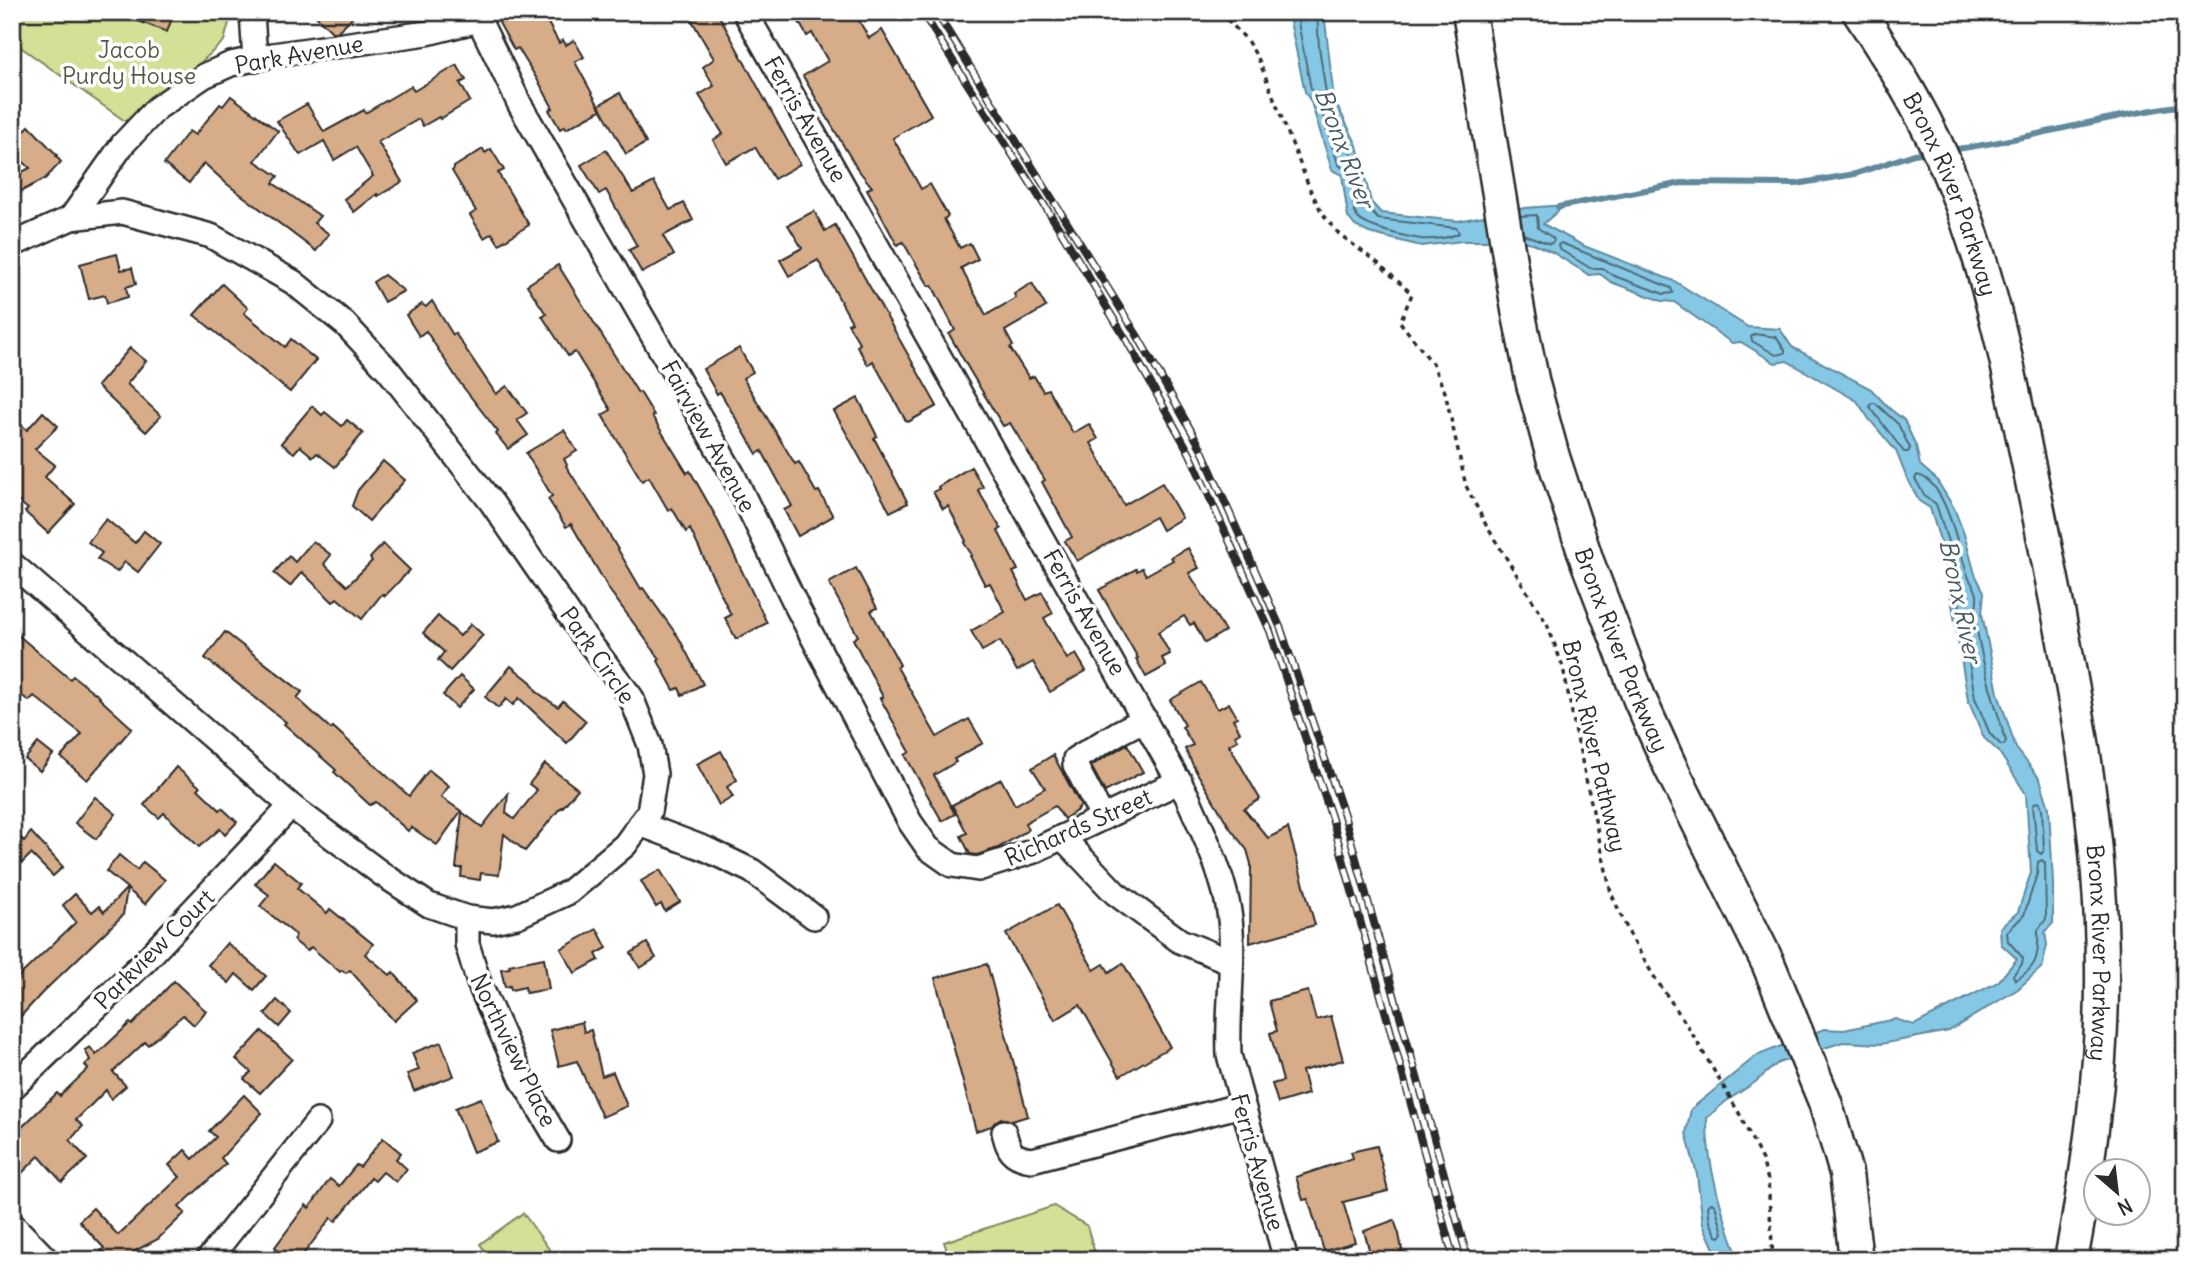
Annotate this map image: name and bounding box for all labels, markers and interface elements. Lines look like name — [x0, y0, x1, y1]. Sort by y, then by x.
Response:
street label: Park Avenue — [232, 28, 366, 80]
park label: Jacob Purdy House — [62, 35, 196, 90]
street label: Ferris Avenue — [758, 51, 854, 187]
water label: Bronx River — [1309, 84, 1383, 215]
street label: Bronx River Parkway — [1897, 87, 2004, 299]
street label: Fairview Avenue — [655, 355, 763, 517]
water label: Bronx River — [1933, 537, 1989, 668]
street label: Ferris Avenue — [1037, 544, 1133, 680]
street label: Bronx River Parkway — [1569, 544, 1676, 756]
street label: Park Circle — [554, 601, 642, 709]
street label: Bronx River Pathway — [1556, 637, 1634, 855]
street label: Richards Street — [1000, 782, 1156, 872]
street label: Bronx River Parkway — [2081, 843, 2117, 1063]
street label: Parkview Court — [88, 883, 220, 1015]
street label: Northview Place — [464, 969, 564, 1131]
street label: Ferris Avenue — [1225, 1090, 1291, 1234]
north arrow — [2082, 1156, 2152, 1226]
text: N — [2114, 1193, 2136, 1221]

